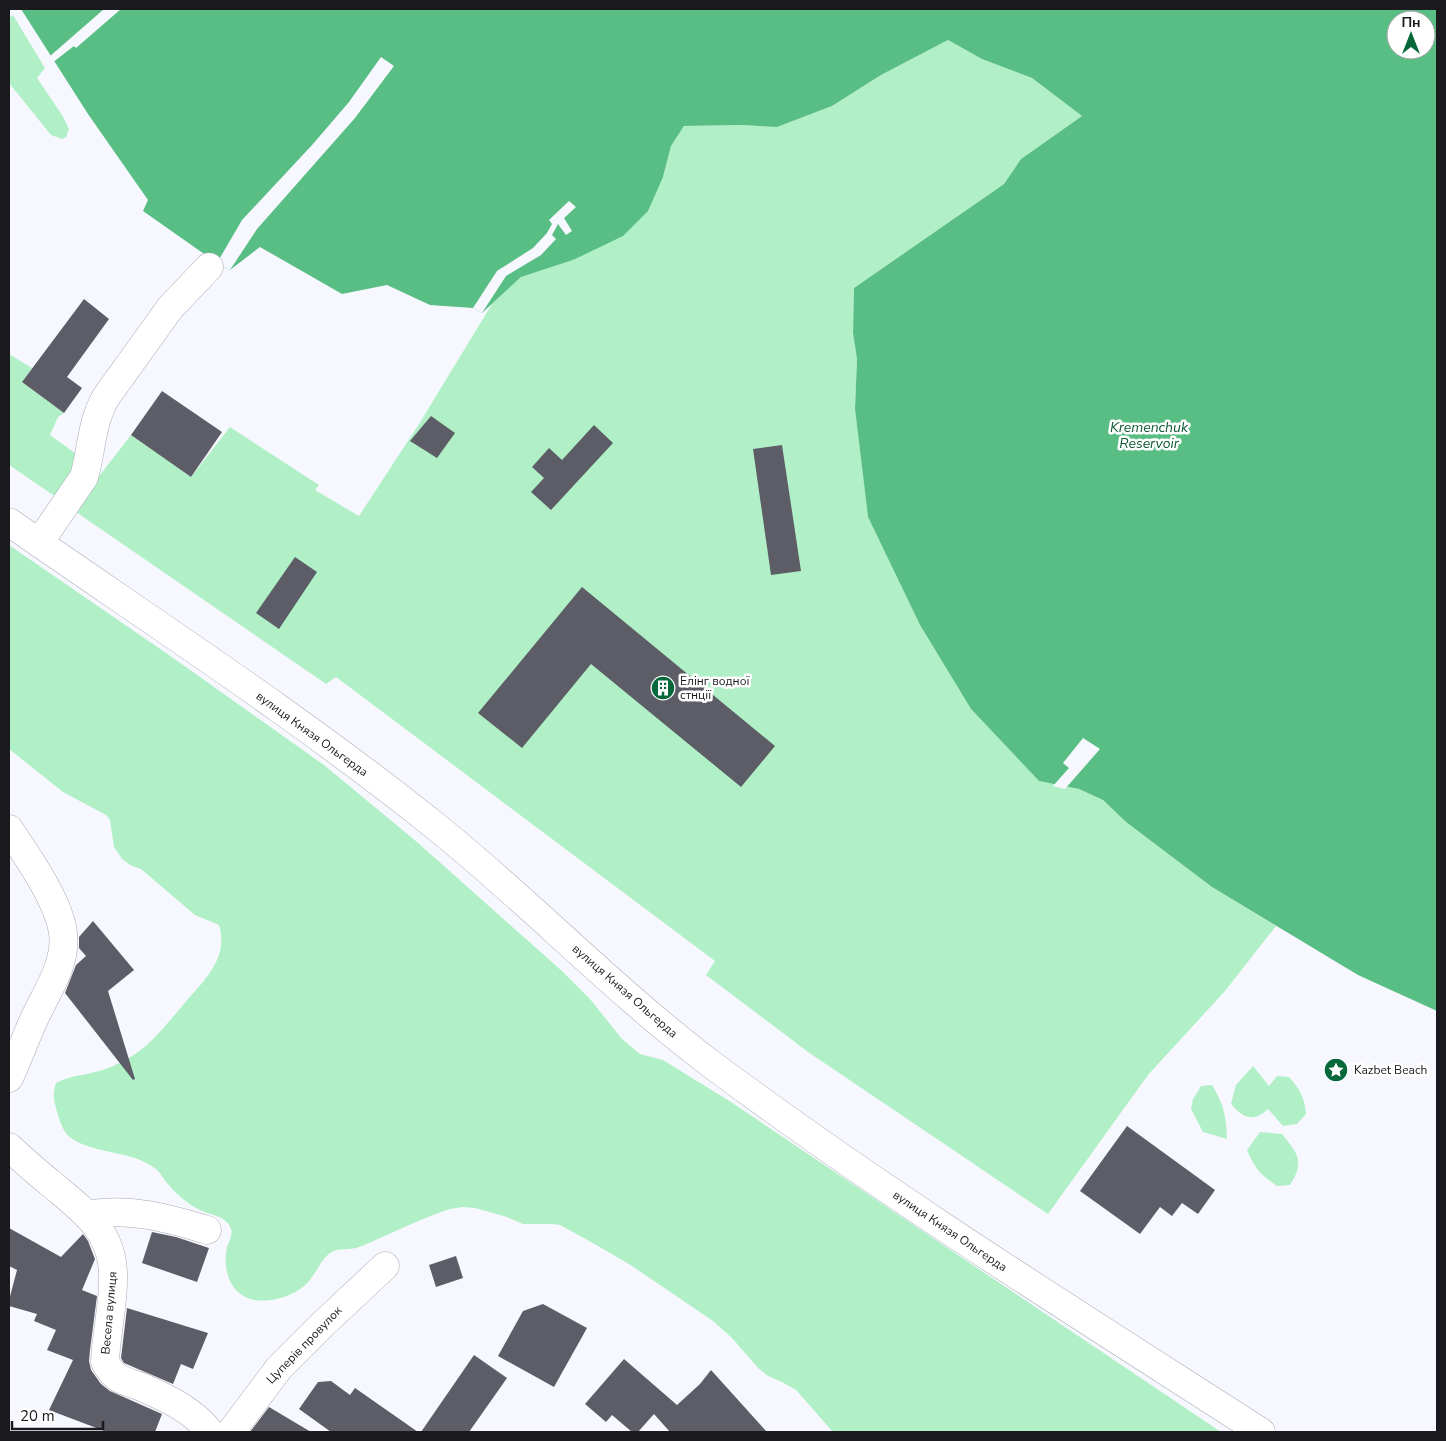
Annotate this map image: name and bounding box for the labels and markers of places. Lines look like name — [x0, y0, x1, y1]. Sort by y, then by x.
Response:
place label: Елінг водної стнції — [680, 673, 750, 703]
building icon: Елінг водної стнції — [650, 675, 676, 701]
place icon: Kazbet Beach — [1323, 1057, 1349, 1083]
place label: Kazbet Beach — [1354, 1062, 1427, 1078]

